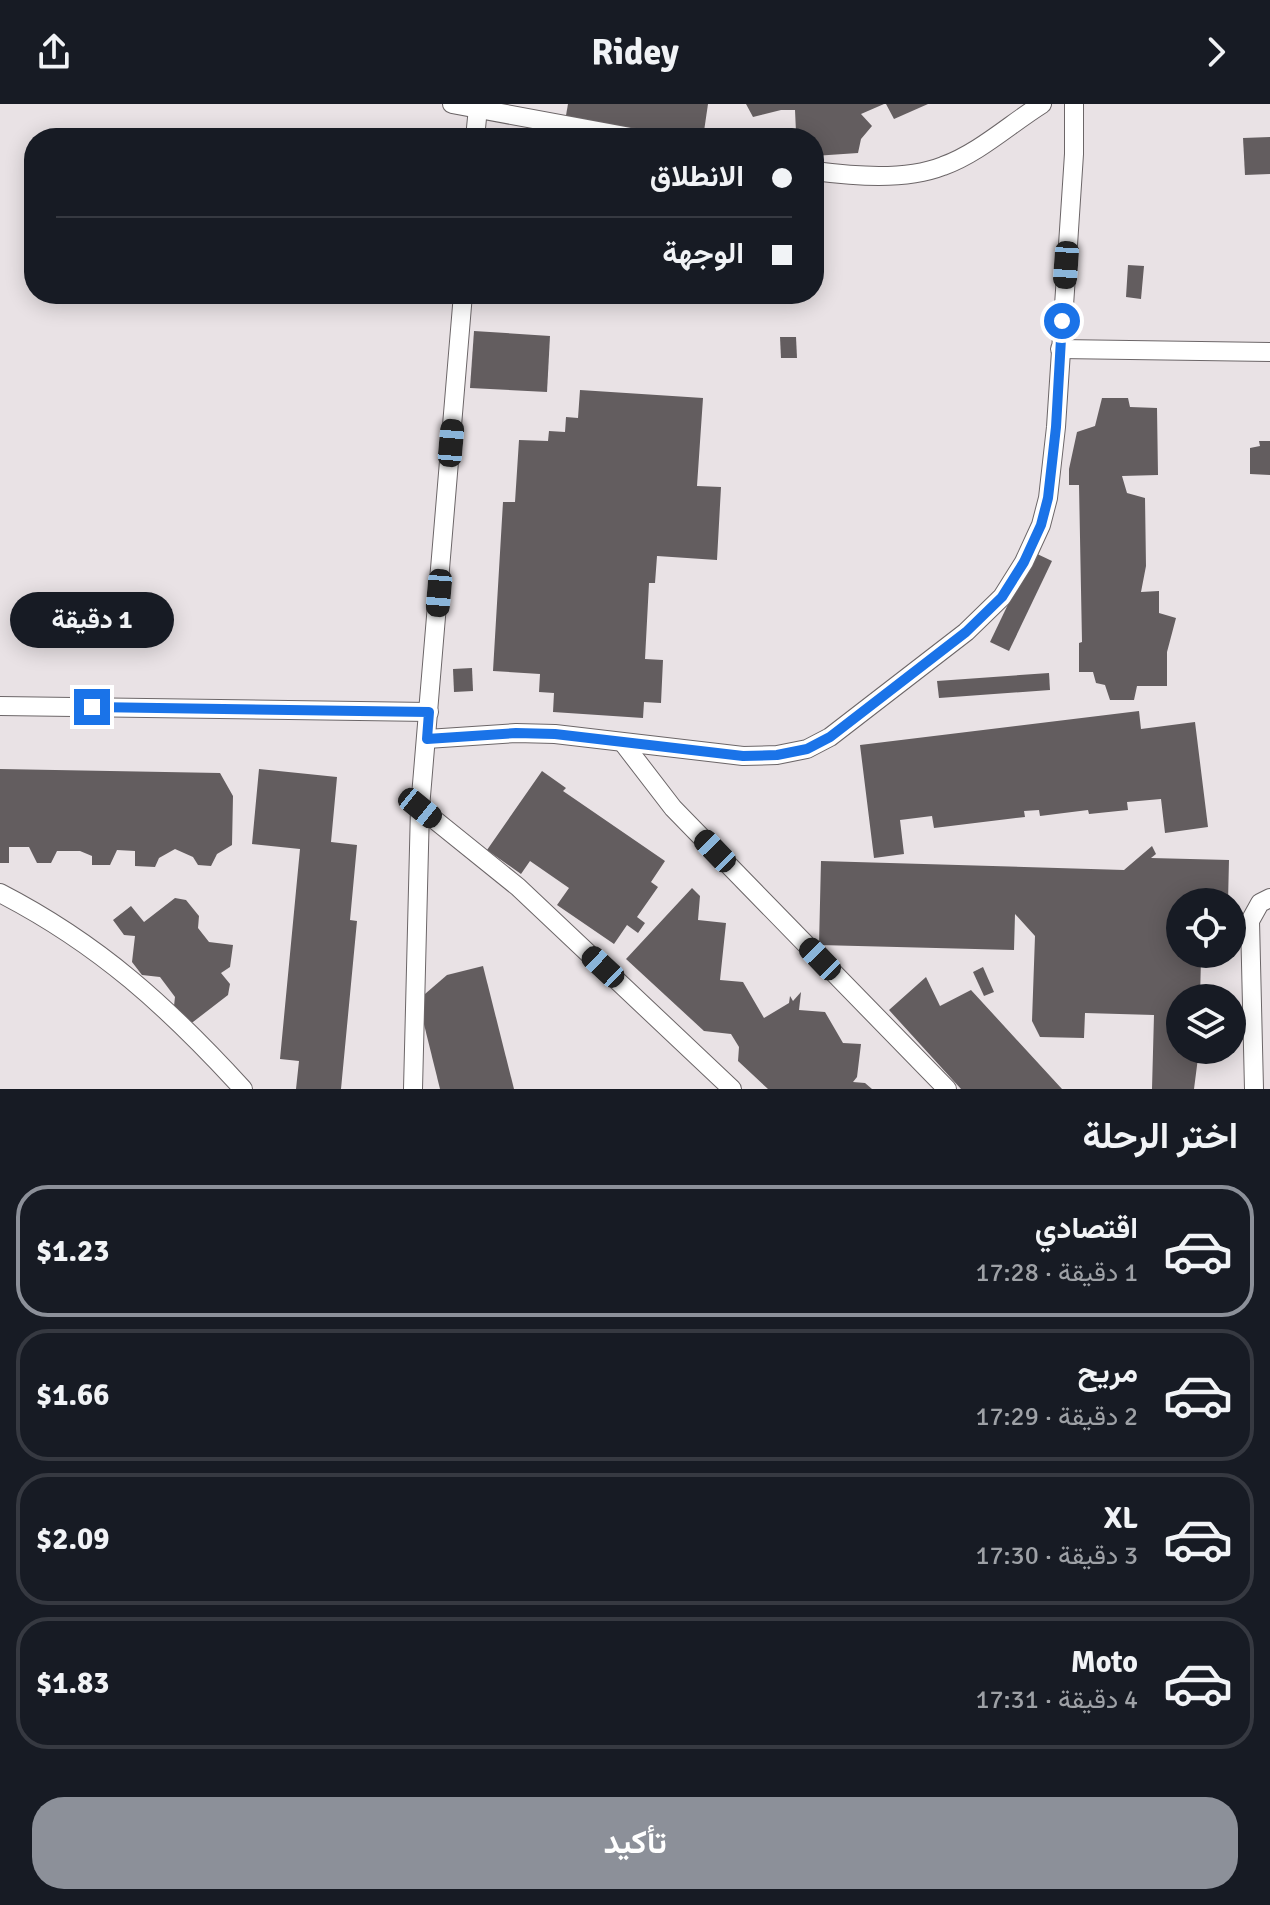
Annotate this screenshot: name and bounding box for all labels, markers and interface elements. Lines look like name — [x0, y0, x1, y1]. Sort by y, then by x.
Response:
icon: share — [32, 30, 76, 74]
text: Ridey — [591, 30, 679, 75]
icon: forward — [1194, 30, 1238, 74]
text: الانطلاق — [650, 158, 744, 195]
text: الوجهة — [662, 235, 744, 272]
car — [1052, 240, 1080, 290]
route start — [1044, 303, 1080, 339]
car — [437, 418, 465, 468]
car — [425, 568, 453, 618]
callout: 1 دقيقة — [10, 591, 174, 647]
text: 1 دقيقة — [51, 604, 133, 636]
route end — [74, 689, 110, 725]
car — [394, 784, 446, 832]
car — [690, 825, 740, 877]
map controls — [1166, 888, 1246, 1064]
button: locate — [1166, 888, 1246, 968]
car — [795, 933, 845, 985]
car — [577, 942, 629, 992]
button: layers — [1166, 984, 1246, 1064]
text: اختر الرحلة — [1082, 1114, 1238, 1159]
text: اقتصادي — [1035, 1210, 1138, 1247]
icon: car — [1162, 1215, 1234, 1287]
text: $1.23 — [36, 1233, 109, 1270]
text: 1 دقيقة · 17:28 — [976, 1257, 1138, 1289]
text: مريح — [1078, 1354, 1138, 1391]
icon: car — [1162, 1359, 1234, 1431]
text: $1.66 — [36, 1377, 109, 1414]
text: 2 دقيقة · 17:29 — [976, 1401, 1138, 1433]
text: XL — [1104, 1500, 1138, 1537]
icon: car — [1162, 1503, 1234, 1575]
text: $2.09 — [36, 1521, 109, 1558]
text: 3 دقيقة · 17:30 — [976, 1540, 1138, 1572]
text: Moto — [1071, 1644, 1138, 1681]
icon: car — [1162, 1647, 1234, 1719]
text: $1.83 — [36, 1665, 109, 1702]
text: 4 دقيقة · 17:31 — [976, 1684, 1138, 1716]
button: تأكيد — [32, 1797, 1238, 1889]

